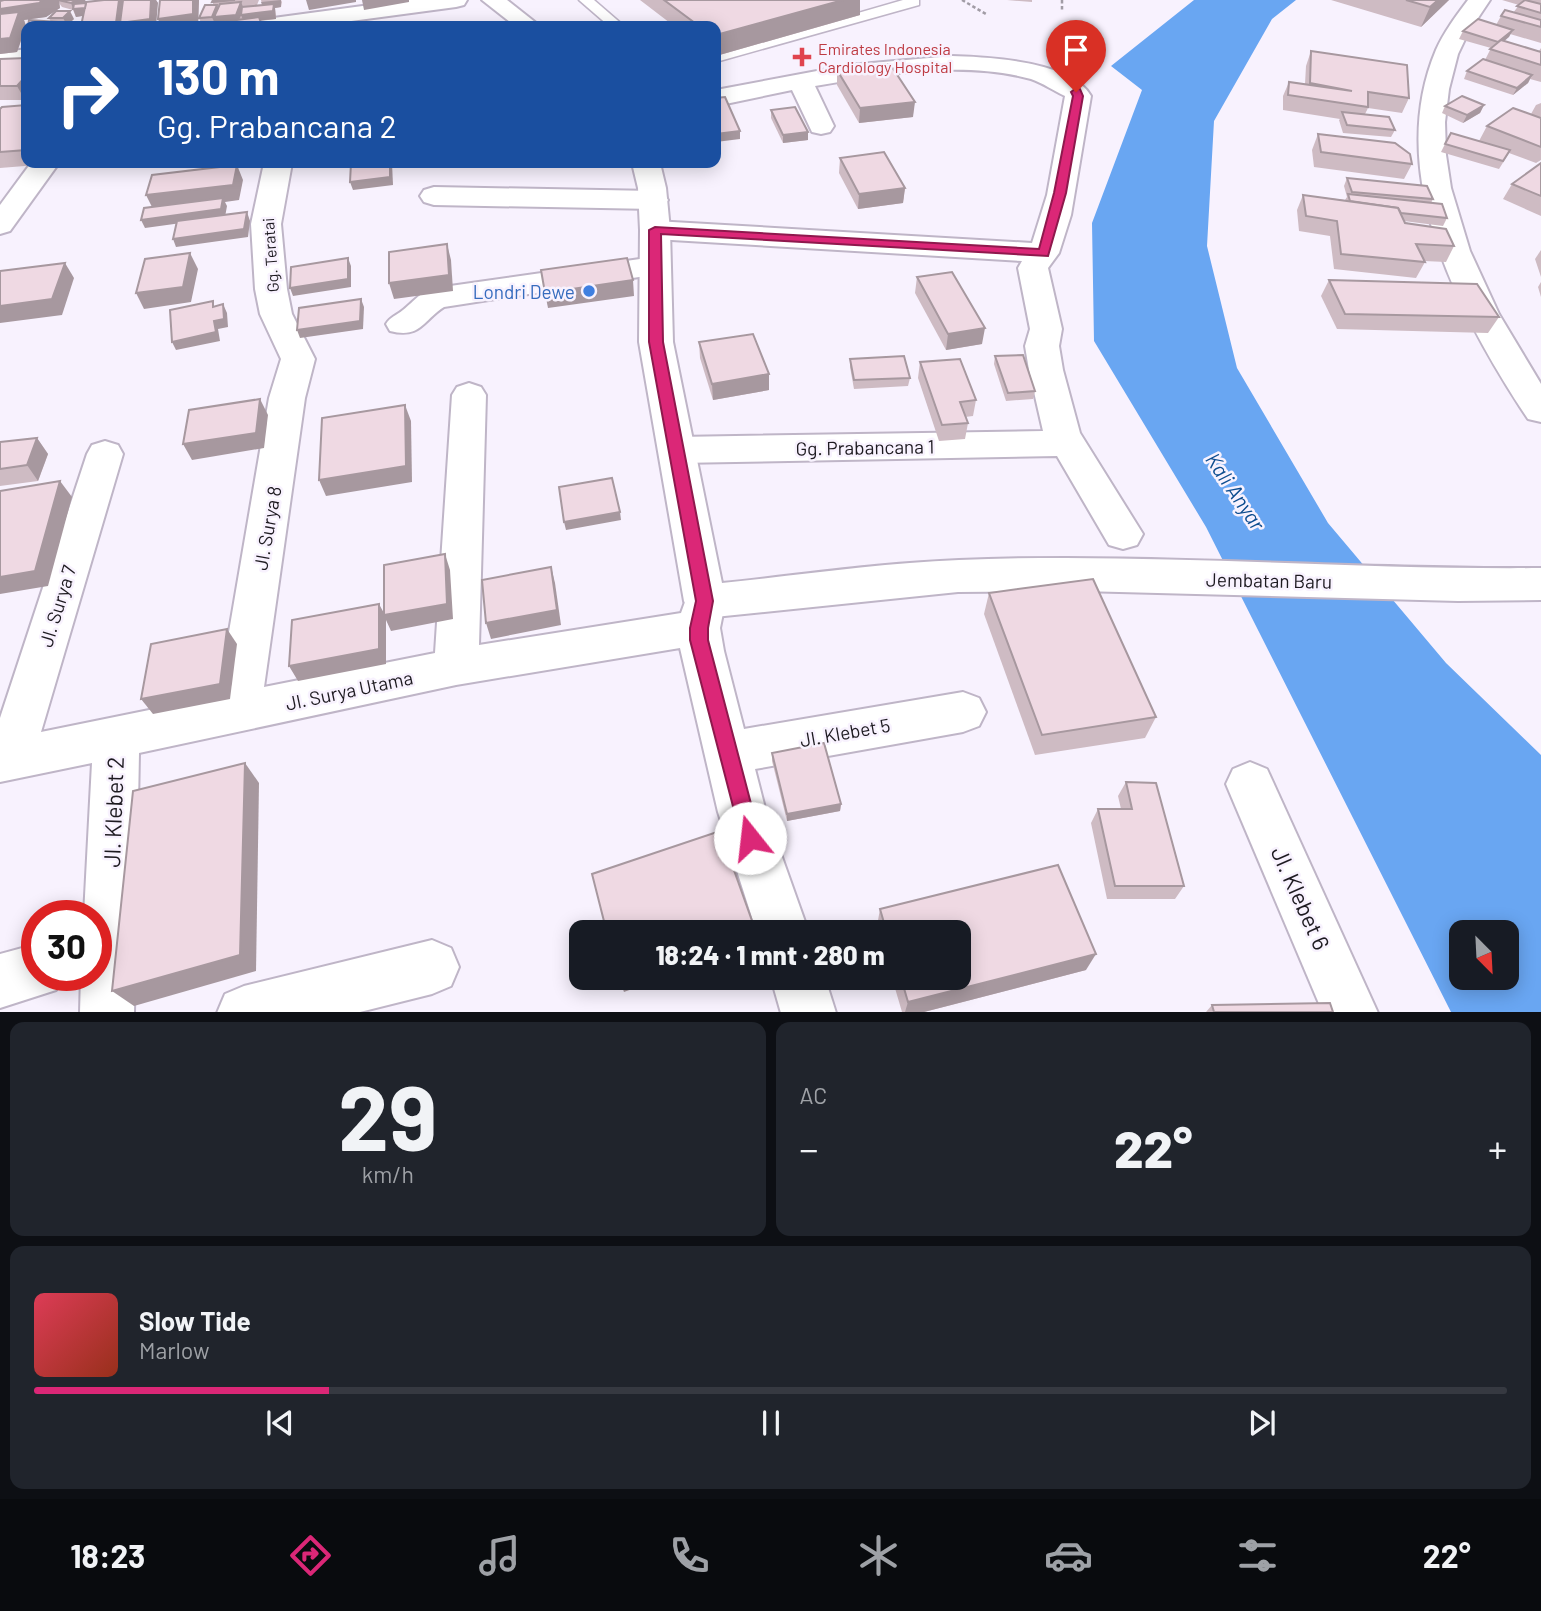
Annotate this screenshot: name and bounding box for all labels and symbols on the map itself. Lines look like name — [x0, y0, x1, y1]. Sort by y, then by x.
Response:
pin — [1046, 20, 1106, 92]
place label: Emirates Indonesia Cardiology Hospital — [818, 39, 952, 76]
marker: Emirates Indonesia Cardiology Hospital — [792, 47, 812, 67]
street label: Gg. Teratai — [258, 217, 282, 293]
place label: Londri Dewe — [473, 280, 575, 303]
marker: Londri Dewe — [581, 283, 597, 299]
street label: Gg. Prabancana 1 — [795, 434, 935, 460]
water label: Kali Anyar — [1201, 448, 1271, 535]
street label: Jl. Surya 8 — [248, 484, 286, 572]
street label: Jl. Surya 7 — [34, 562, 80, 650]
street label: Jembatan Baru — [1206, 567, 1332, 593]
street label: Jl. Surya Utama — [283, 665, 415, 715]
street label: Jl. Klebet 5 — [798, 713, 892, 751]
street label: Jl. Klebet 2 — [97, 756, 129, 868]
position arrow — [713, 801, 787, 875]
street label: Jl. Klebet 6 — [1266, 842, 1336, 954]
speed limit sign: 30 — [21, 900, 112, 991]
north arrow — [1449, 920, 1519, 990]

